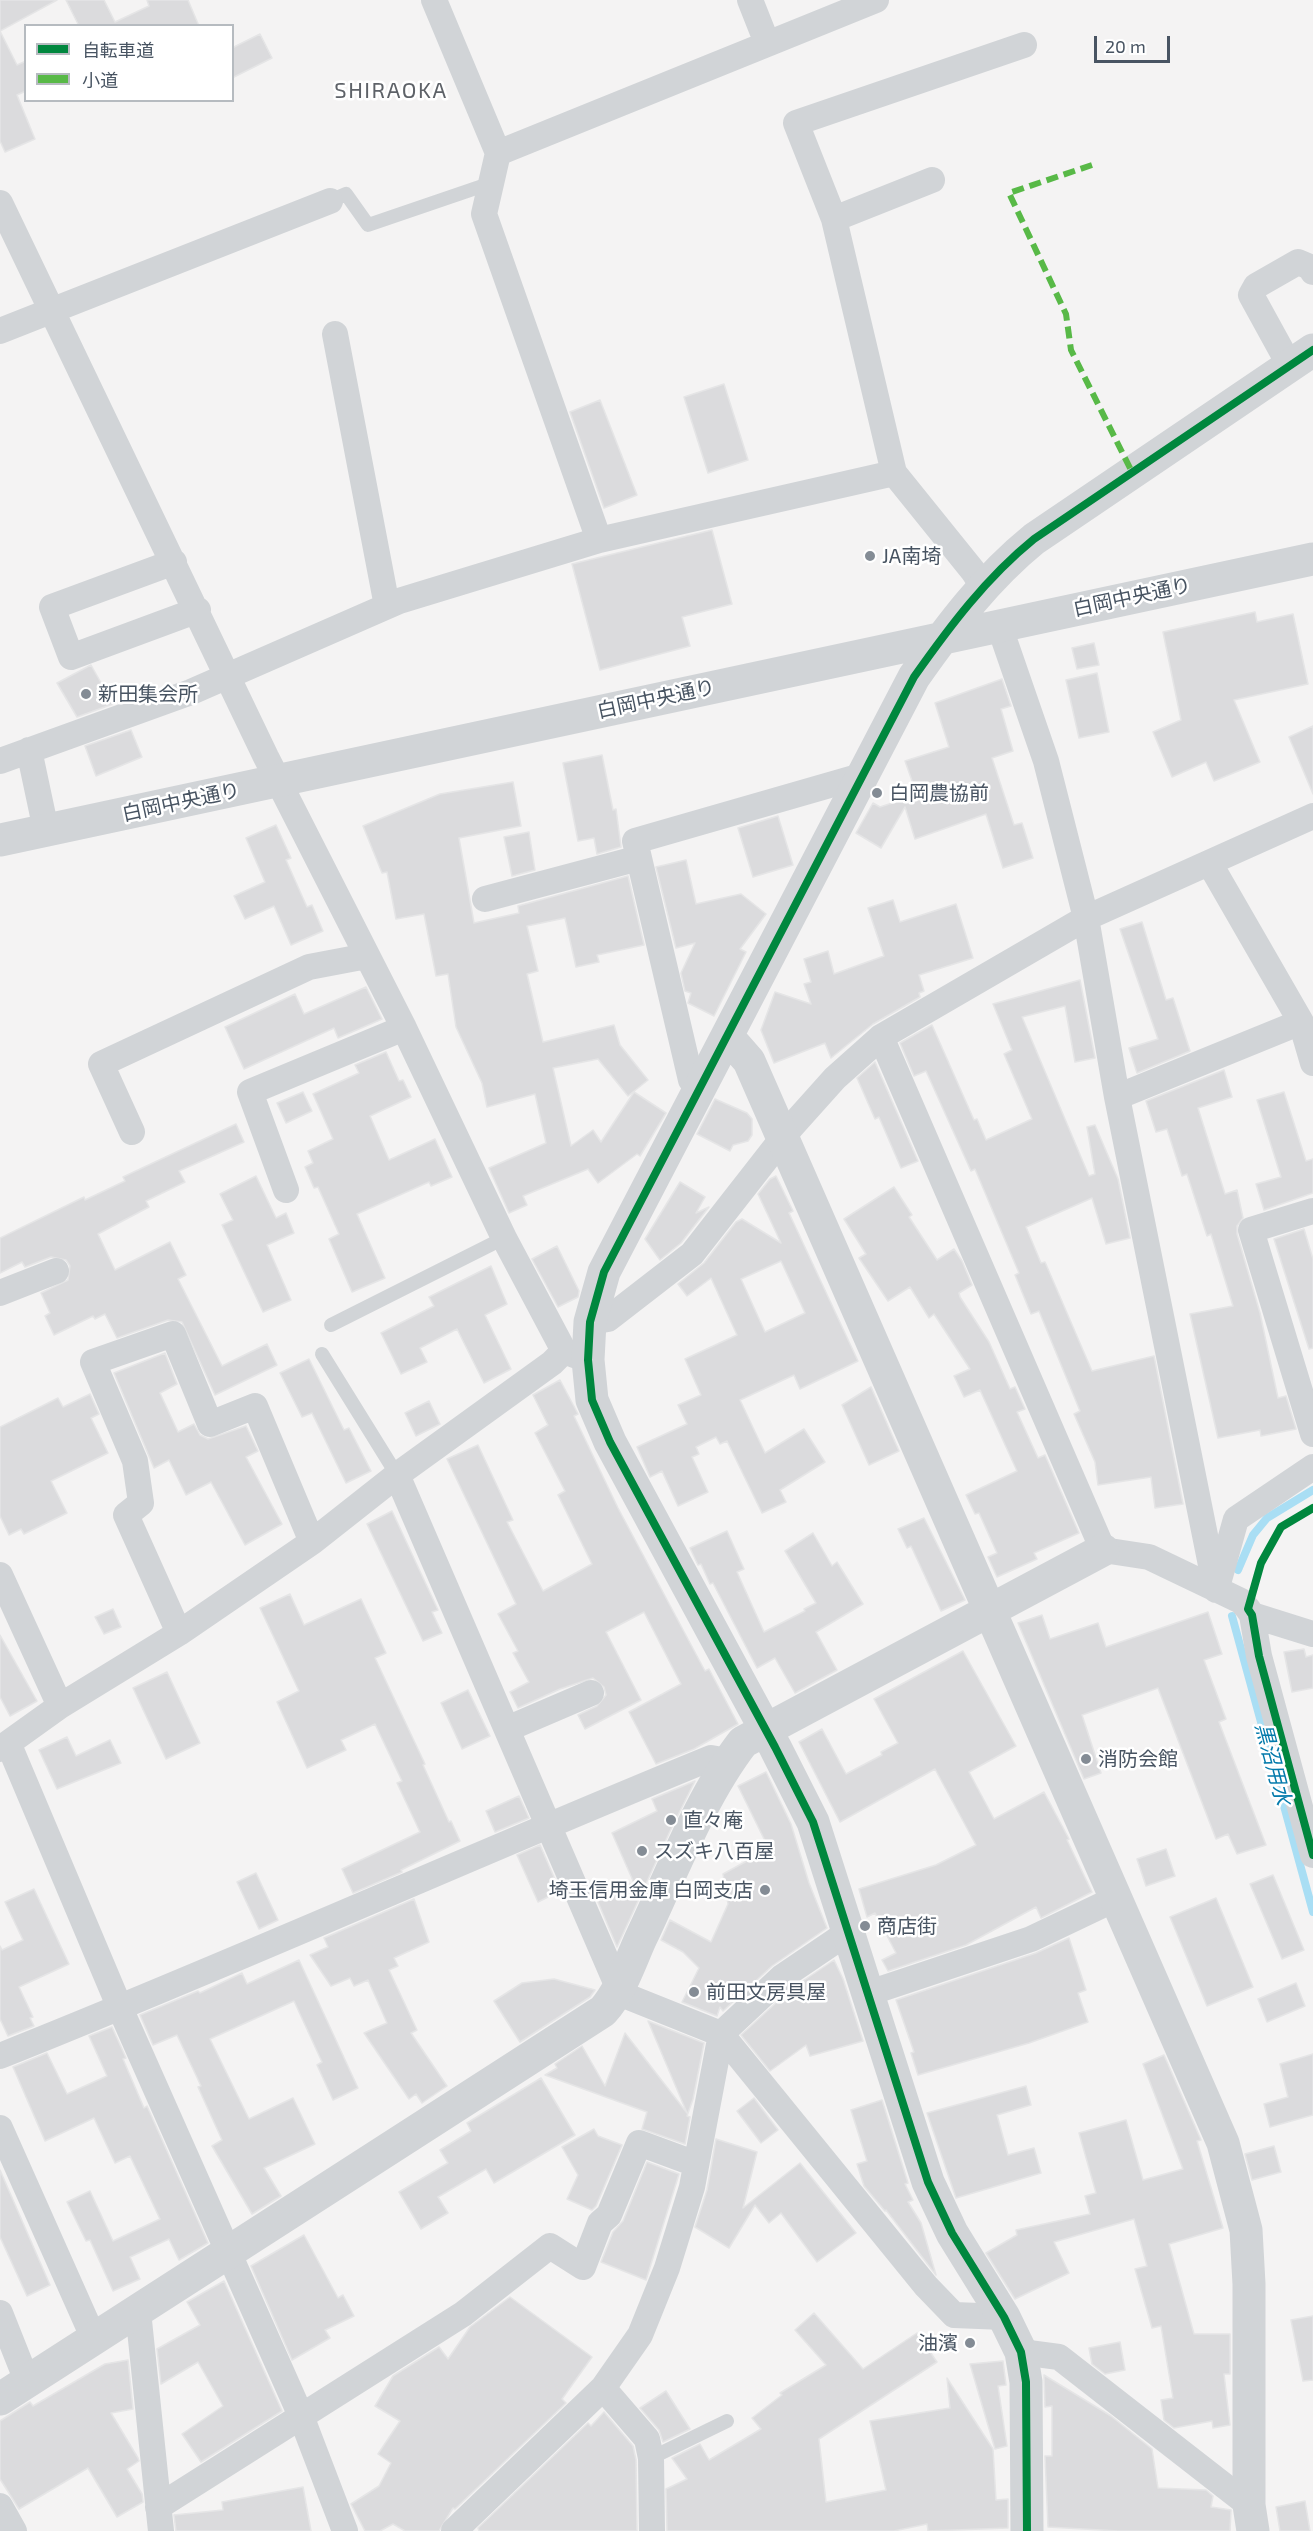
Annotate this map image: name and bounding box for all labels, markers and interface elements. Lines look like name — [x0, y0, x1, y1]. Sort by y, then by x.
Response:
legend — [24, 24, 234, 102]
scale bar — [1097, 24, 1174, 62]
text: 20 m — [1105, 35, 1146, 57]
text: 自転車道 — [82, 39, 154, 61]
text: 小道 — [82, 69, 118, 91]
district label: SHIRAOKA — [334, 78, 448, 104]
place label: JA南埼 — [882, 544, 941, 568]
marker: JA南埼 — [863, 549, 877, 563]
street label: 白岡中央通り — [1071, 573, 1193, 621]
street label: 白岡中央通り — [595, 675, 717, 723]
place label: 新田集会所 — [98, 682, 198, 706]
marker: 新田集会所 — [79, 687, 93, 701]
street label: 白岡中央通り — [120, 778, 242, 826]
place label: 白岡農協前 — [889, 781, 989, 805]
marker: 白岡農協前 — [870, 786, 884, 800]
water label: 黒沼用水 — [1250, 1720, 1296, 1808]
place label: 消防会館 — [1098, 1747, 1178, 1771]
marker: 消防会館 — [1079, 1752, 1093, 1766]
place label: 直々庵 — [683, 1808, 743, 1832]
marker: 直々庵 — [664, 1813, 678, 1827]
place label: スズキ八百屋 — [654, 1839, 774, 1863]
marker: スズキ八百屋 — [635, 1844, 649, 1858]
place label: 埼玉信用金庫 白岡支店 — [549, 1878, 753, 1902]
marker: 埼玉信用金庫 白岡支店 — [758, 1883, 772, 1897]
place label: 商店街 — [877, 1914, 937, 1938]
marker: 商店街 — [858, 1919, 872, 1933]
place label: 前田文房具屋 — [706, 1980, 826, 2004]
marker: 前田文房具屋 — [687, 1985, 701, 1999]
place label: 油濱 — [918, 2331, 958, 2355]
marker: 油濱 — [963, 2336, 977, 2350]

